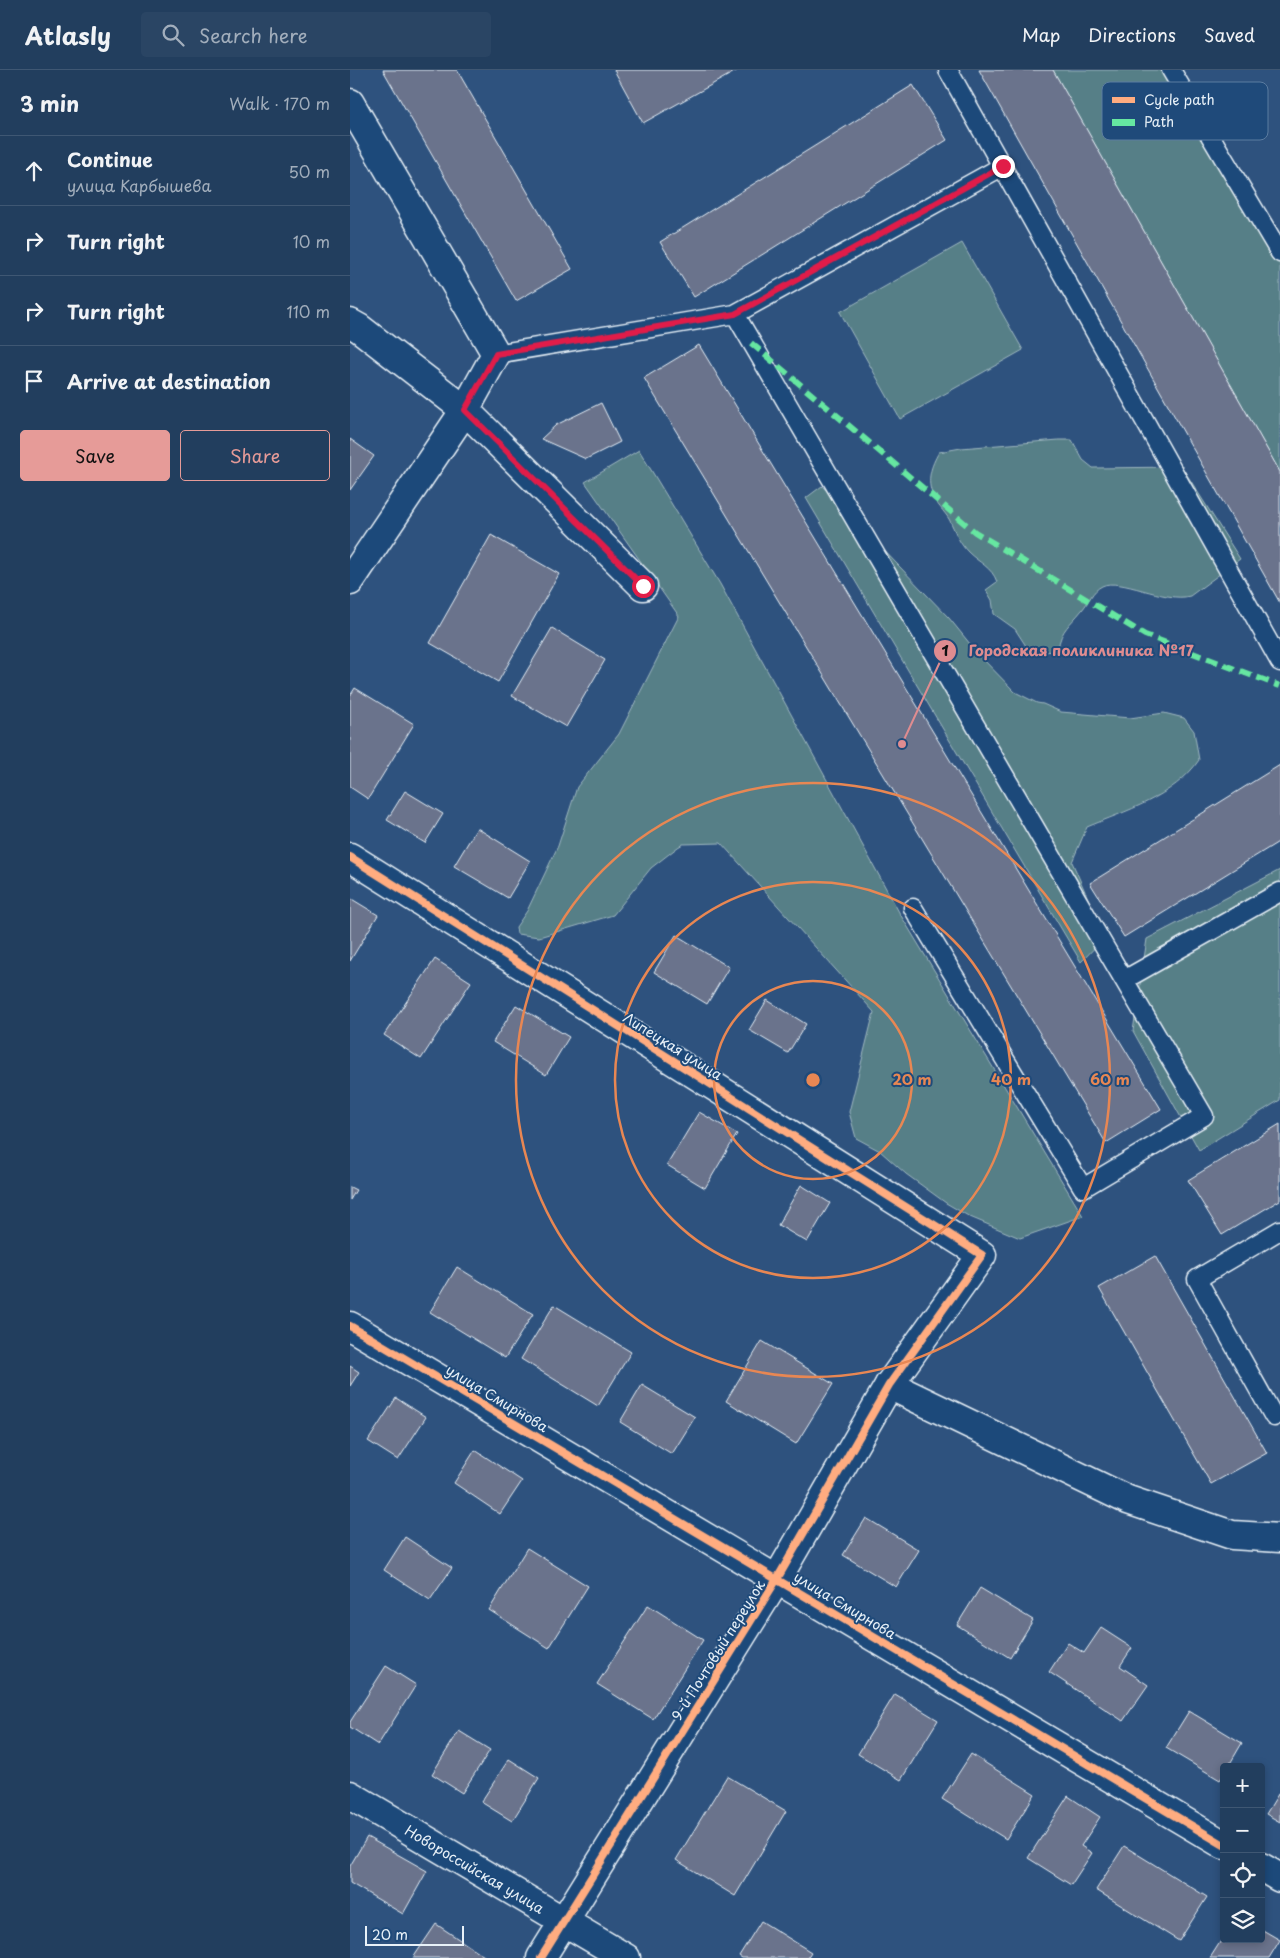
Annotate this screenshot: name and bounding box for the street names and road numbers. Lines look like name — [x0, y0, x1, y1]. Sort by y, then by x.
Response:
street label: Липецкая улица — [619, 1007, 727, 1085]
street label: улица Смирнова — [442, 1359, 552, 1437]
street label: улица Смирнова — [790, 1566, 900, 1644]
street label: 9-й Почтовый переулок — [666, 1575, 770, 1724]
street label: Новороссийская улица — [401, 1819, 549, 1918]

